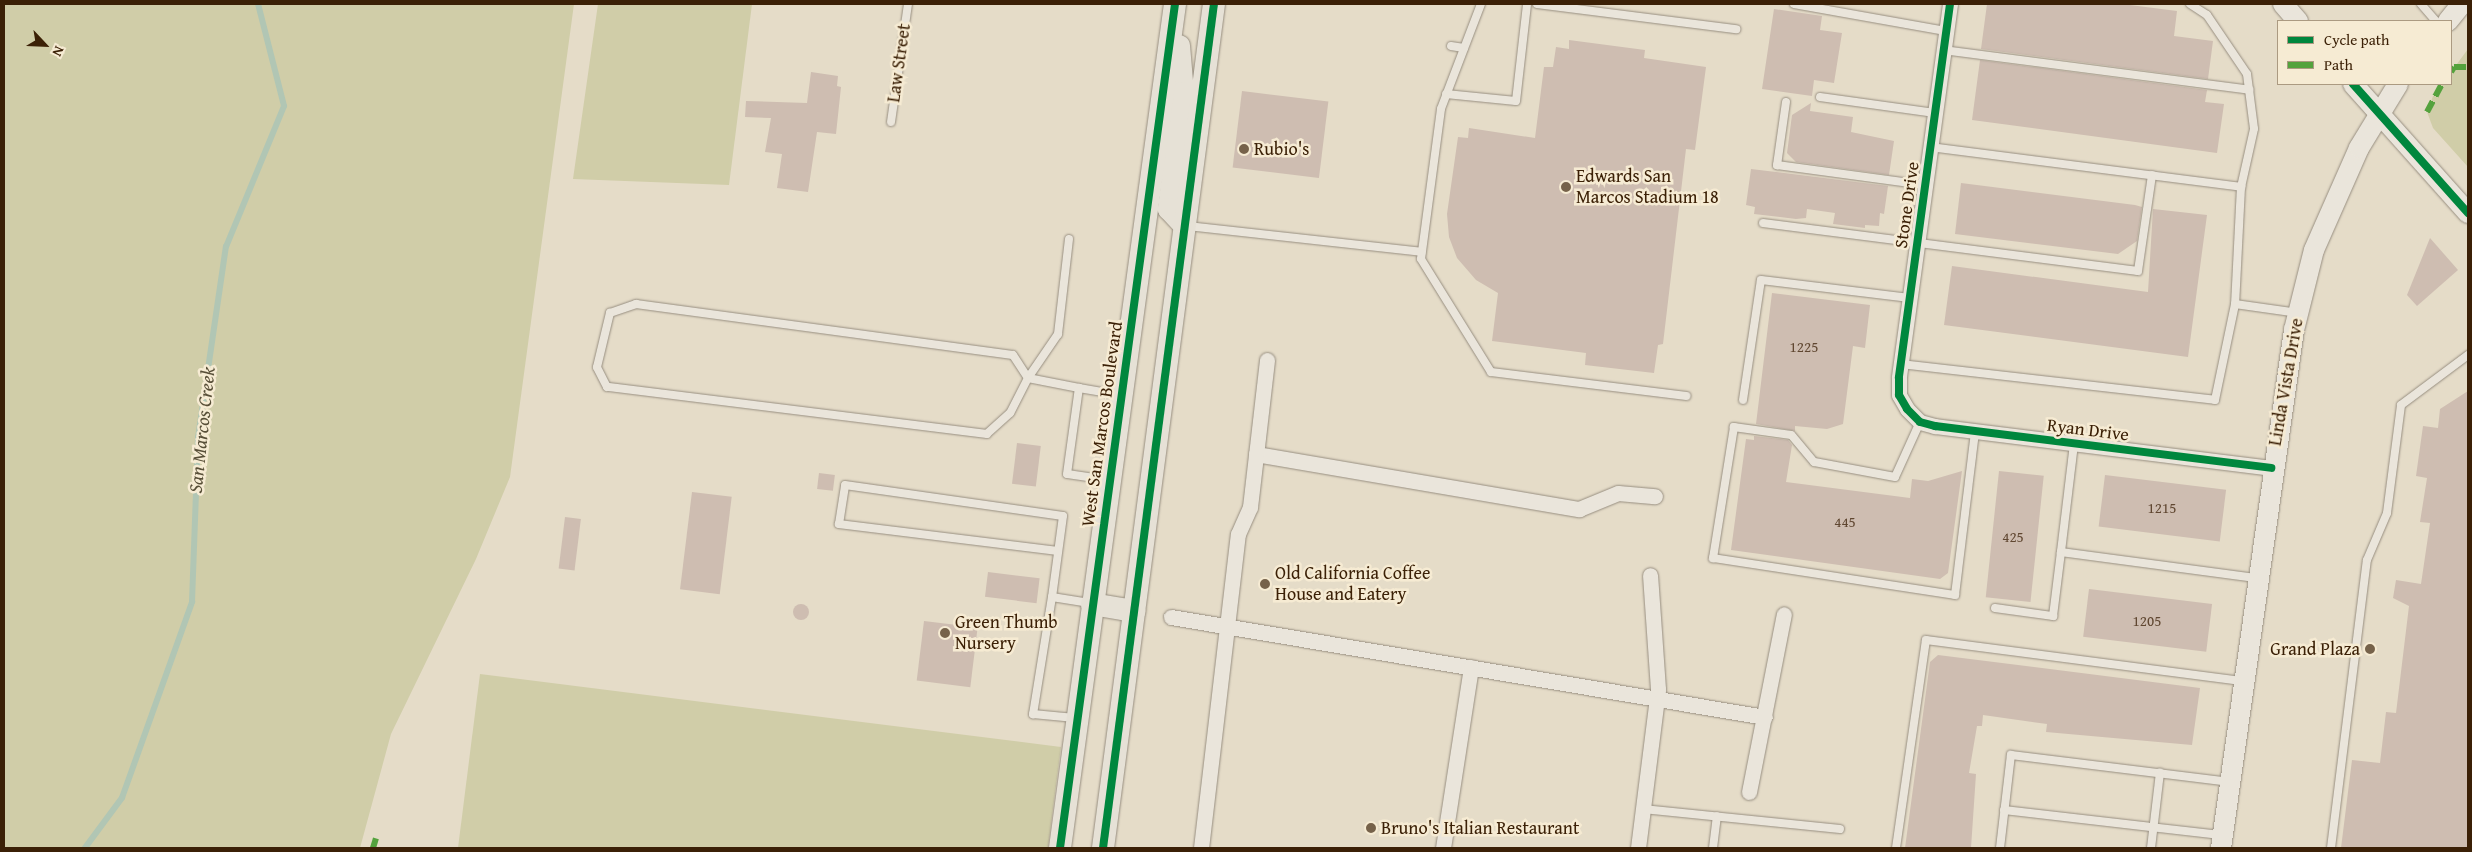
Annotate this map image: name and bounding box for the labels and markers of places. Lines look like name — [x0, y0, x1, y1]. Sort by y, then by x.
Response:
place label: Rubio's — [1254, 138, 1309, 160]
marker: Rubio's — [1238, 143, 1250, 155]
place label: Edwards San Marcos Stadium 18 — [1576, 166, 1719, 208]
marker: Edwards San Marcos Stadium 18 — [1560, 181, 1572, 193]
place label: Old California Coffee House and Eatery — [1275, 563, 1430, 606]
marker: Old California Coffee House and Eatery — [1259, 578, 1271, 590]
place label: Green Thumb Nursery — [955, 612, 1058, 654]
marker: Green Thumb Nursery — [939, 627, 951, 639]
place label: Grand Plaza — [2270, 638, 2360, 660]
marker: Grand Plaza — [2364, 643, 2376, 655]
place label: Bruno's Italian Restaurant — [1381, 817, 1579, 839]
marker: Bruno's Italian Restaurant — [1365, 822, 1377, 834]

